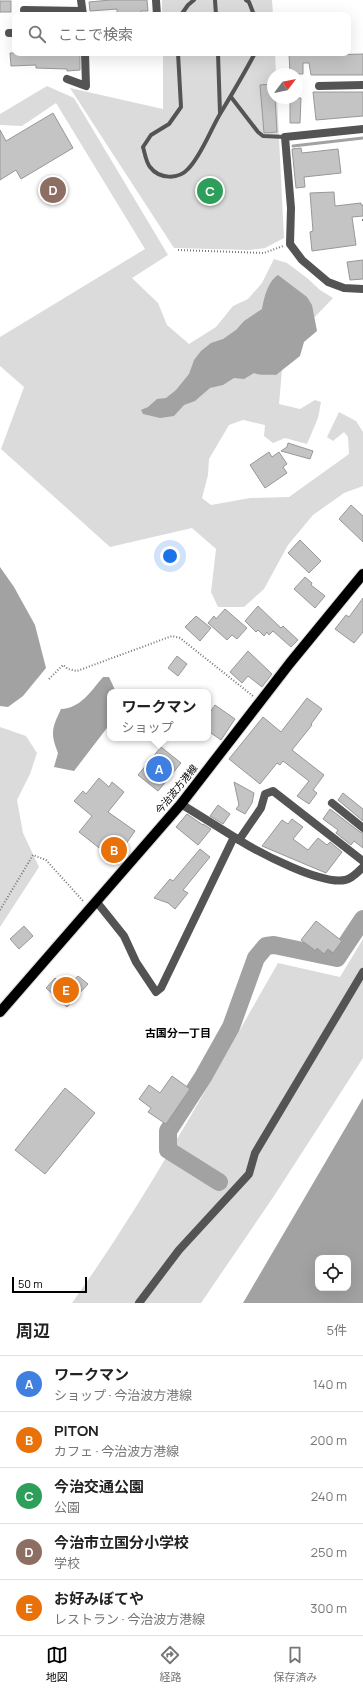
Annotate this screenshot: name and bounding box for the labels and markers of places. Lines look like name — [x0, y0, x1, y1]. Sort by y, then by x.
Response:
pin: D — [40, 175, 66, 205]
pin: C — [197, 176, 223, 206]
pin: A — [146, 754, 172, 784]
pin: B — [101, 835, 127, 865]
pin: E — [53, 975, 79, 1005]

